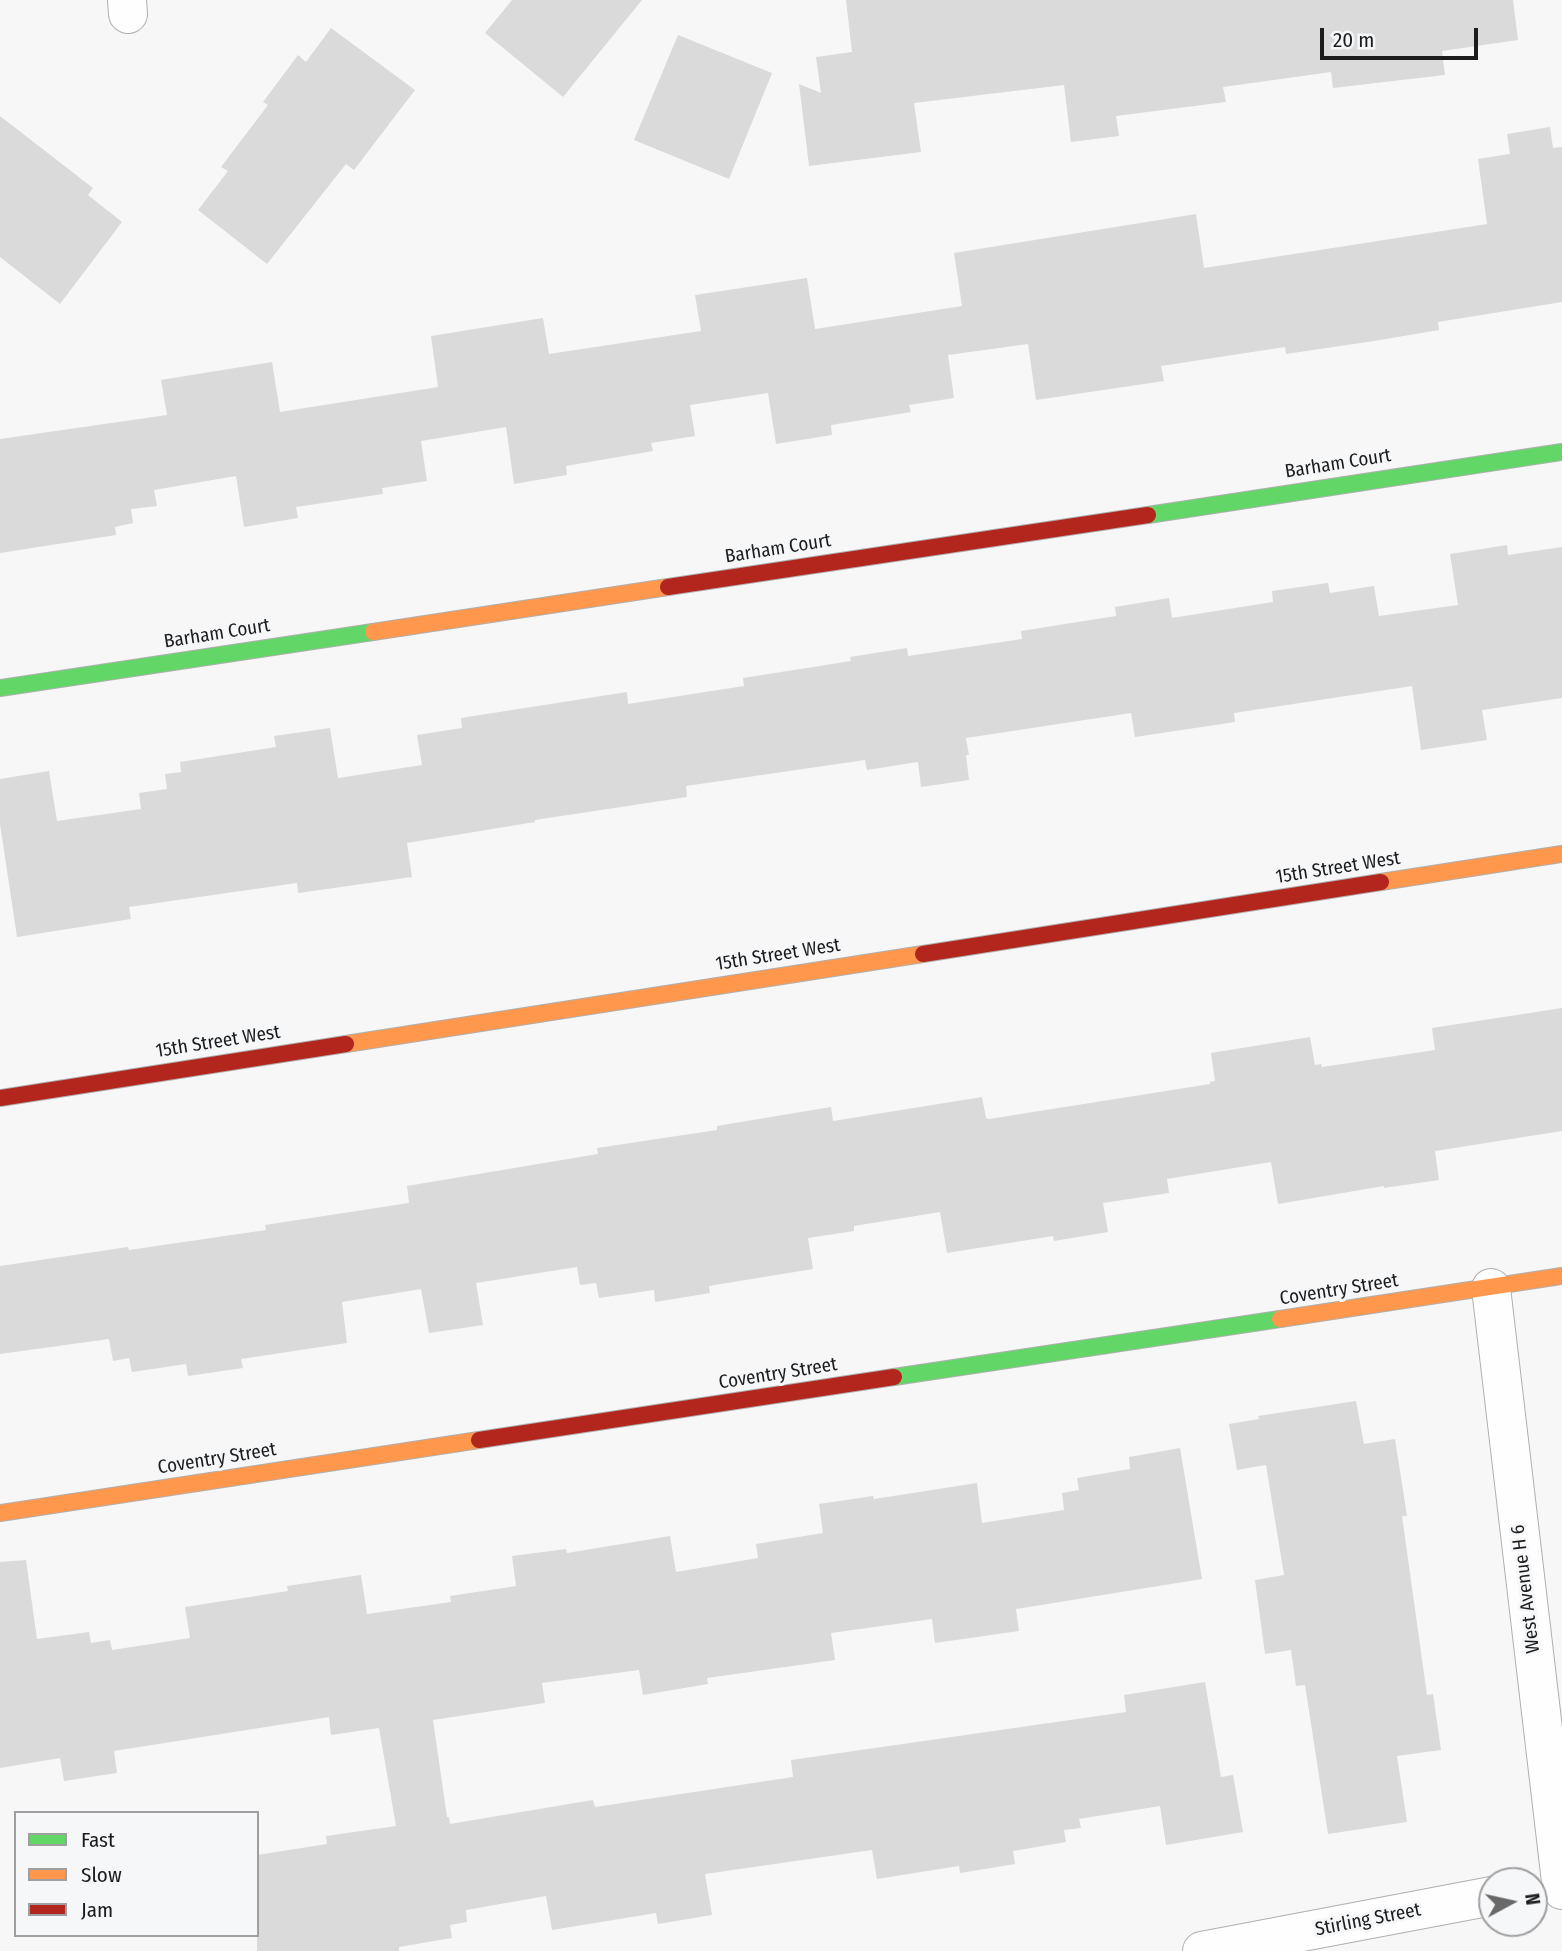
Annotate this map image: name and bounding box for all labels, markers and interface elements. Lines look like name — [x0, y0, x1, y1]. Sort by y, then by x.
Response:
scale bar — [1324, 14, 1482, 58]
text: 20 m — [1333, 27, 1374, 53]
street label: Barham Court — [1283, 444, 1393, 484]
street label: Barham Court — [723, 529, 833, 569]
street label: Barham Court — [162, 614, 272, 654]
street label: 15th Street West — [1274, 847, 1402, 889]
street label: 15th Street West — [714, 934, 842, 976]
street label: 15th Street West — [154, 1021, 282, 1063]
street label: Coventry Street — [1278, 1269, 1400, 1311]
street label: Coventry Street — [717, 1353, 839, 1395]
street label: Coventry Street — [156, 1438, 278, 1480]
street label: West Avenue H 6 — [1507, 1524, 1545, 1654]
legend — [14, 1811, 259, 1937]
text: Fast — [81, 1827, 115, 1853]
text: Slow — [81, 1862, 122, 1888]
north arrow — [1478, 1867, 1548, 1937]
text: N — [1520, 1892, 1544, 1907]
text: Jam — [81, 1897, 113, 1923]
street label: Stirling Street — [1313, 1899, 1423, 1941]

